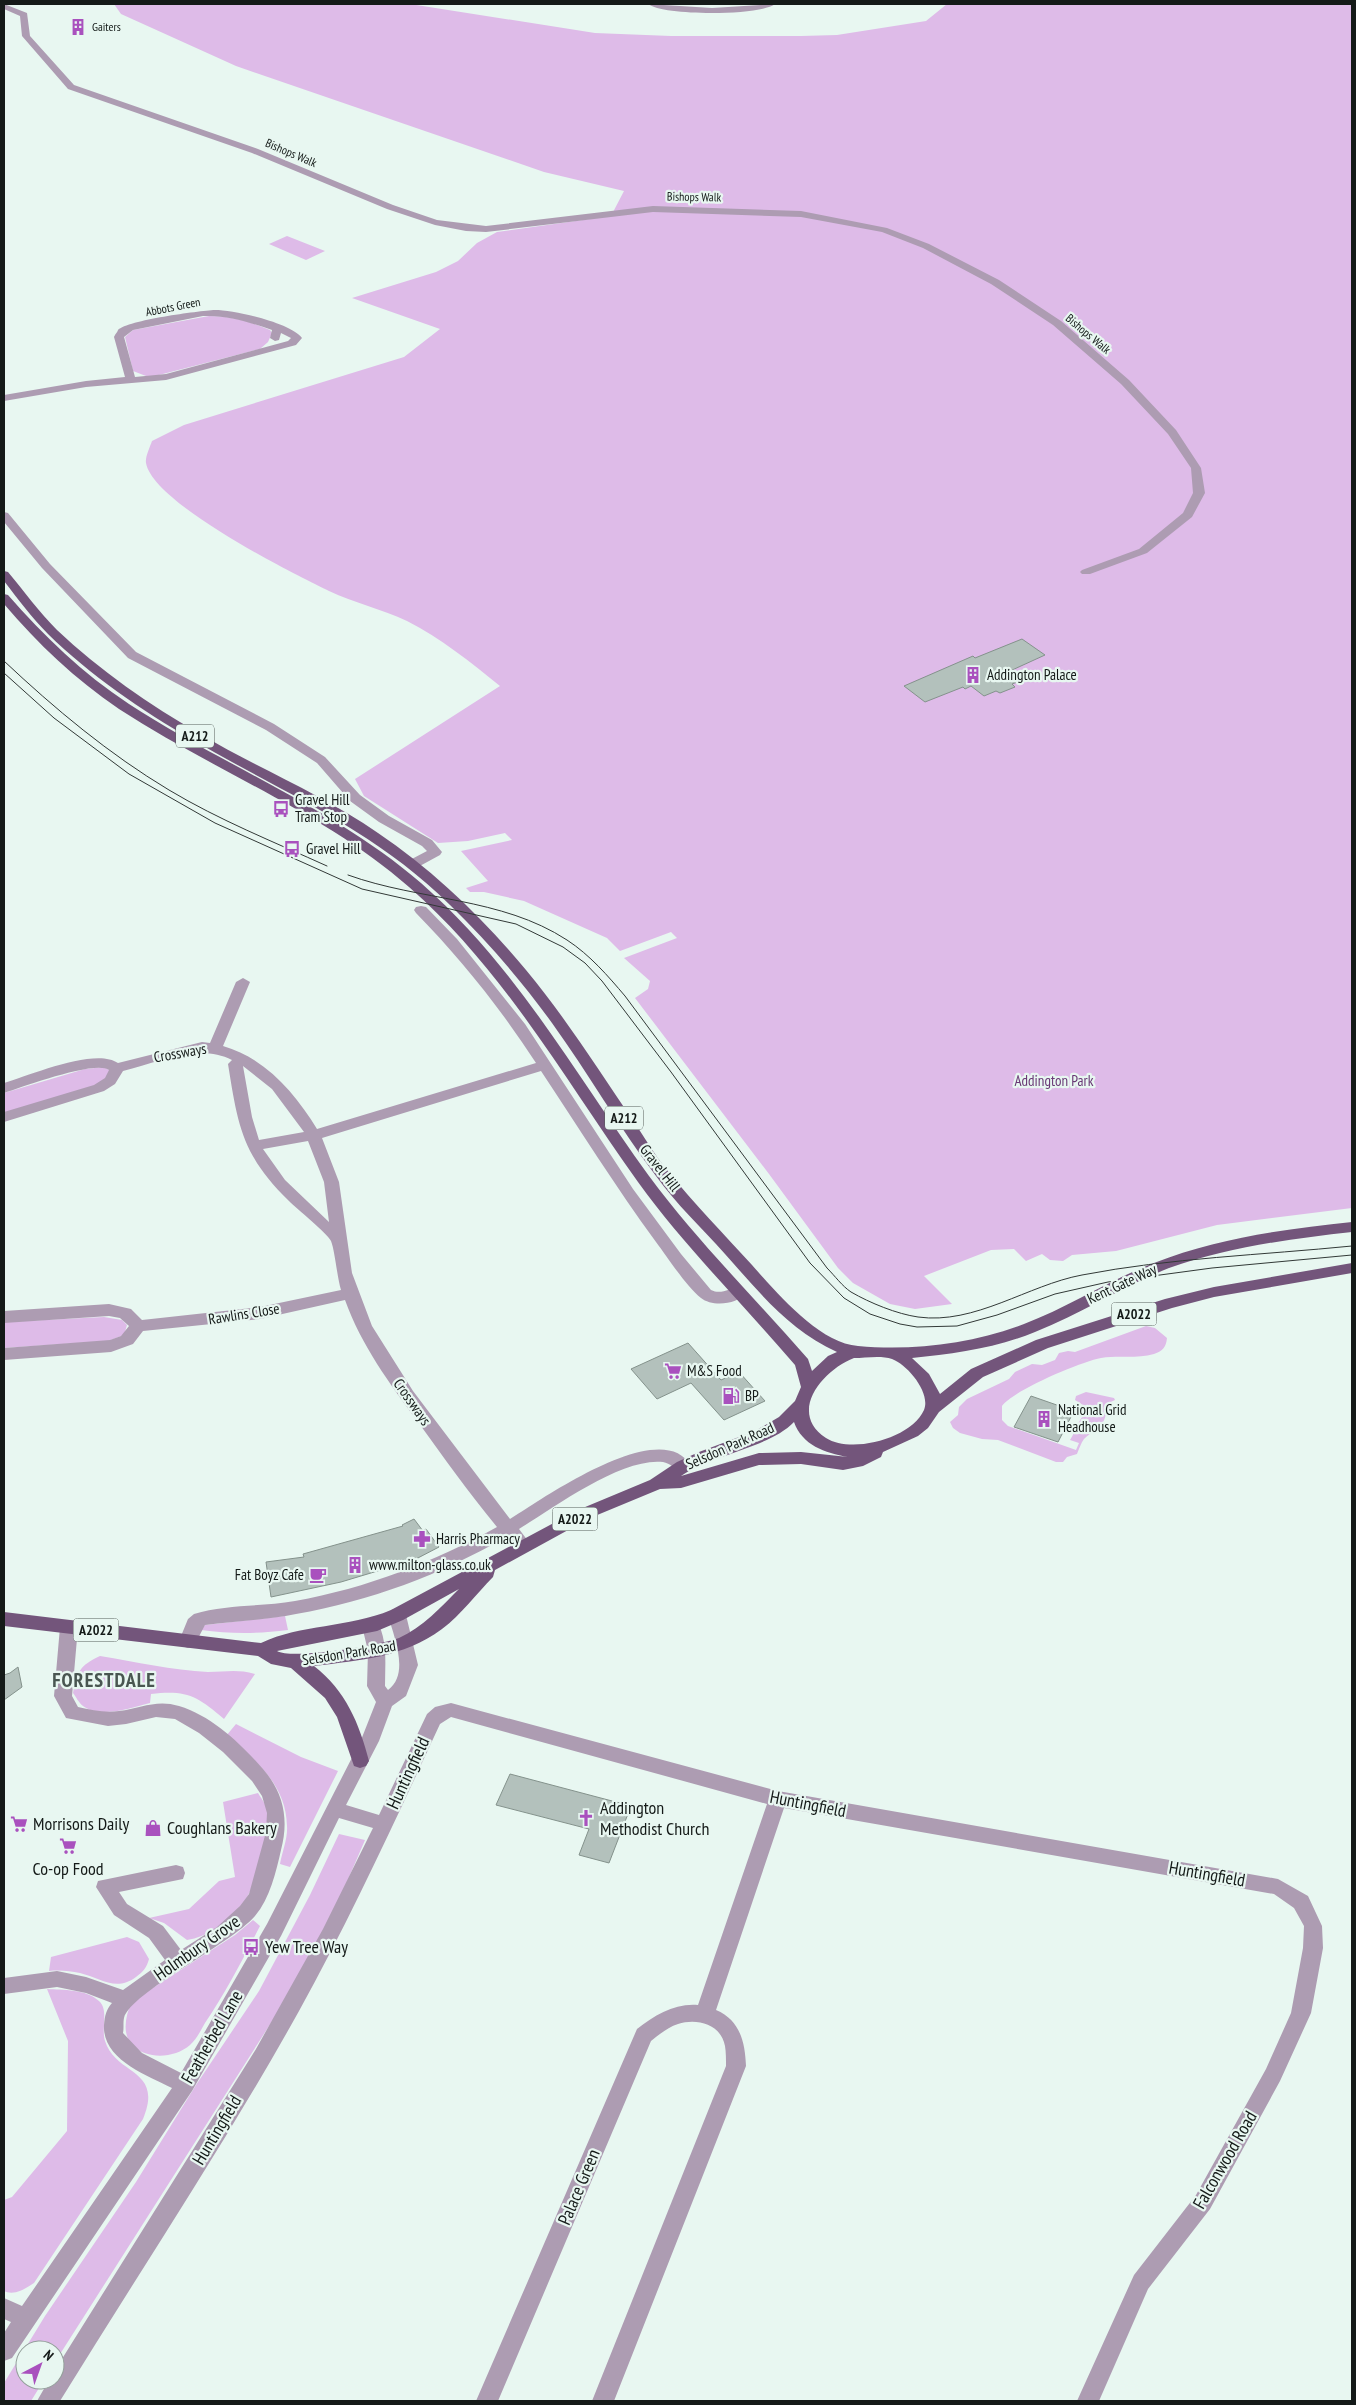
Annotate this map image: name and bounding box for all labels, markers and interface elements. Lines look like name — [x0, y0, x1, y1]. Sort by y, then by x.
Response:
building icon: Gaiters — [68, 17, 88, 37]
place label: Gaiters — [92, 19, 121, 34]
street label: Bishops Walk — [263, 135, 319, 170]
street label: Bishops Walk — [667, 189, 722, 204]
street label: Abbots Green — [144, 294, 202, 319]
street label: Bishops Walk — [1063, 310, 1114, 357]
building icon: Addington Palace — [963, 665, 983, 685]
place label: Addington Palace — [987, 665, 1077, 684]
road number: A212 — [176, 724, 214, 748]
place label: Gravel Hill Tram Stop — [295, 790, 350, 826]
bus stop icon: Gravel Hill Tram Stop — [271, 799, 291, 819]
bus stop icon: Gravel Hill — [282, 839, 302, 859]
place label: Gravel Hill — [306, 839, 361, 858]
street label: Crossways — [152, 1039, 208, 1066]
park label: Addington Park — [1015, 1071, 1094, 1090]
road number: A212 — [605, 1106, 643, 1130]
street label: Gravel Hill — [636, 1140, 685, 1195]
street label: Kent Gate Way — [1084, 1259, 1160, 1308]
street label: Rawlins Close — [207, 1299, 281, 1329]
road number: A2022 — [1112, 1302, 1156, 1326]
supermarket icon: M&S Food — [663, 1361, 683, 1381]
place label: M&S Food — [687, 1361, 742, 1380]
street label: Crossways — [389, 1375, 435, 1429]
fuel station icon: BP — [721, 1386, 741, 1406]
place label: BP — [745, 1386, 759, 1405]
place label: National Grid Headhouse — [1058, 1400, 1126, 1436]
building icon: National Grid Headhouse — [1034, 1409, 1054, 1429]
street label: Selsdon Park Road — [683, 1418, 777, 1473]
road number: A2022 — [552, 1508, 598, 1530]
pharmacy icon: Harris Pharmacy — [412, 1529, 432, 1549]
place label: Harris Pharmacy — [436, 1529, 520, 1548]
building icon: www.milton-glass.co.uk — [345, 1555, 365, 1575]
place label: www.milton-glass.co.uk — [369, 1555, 491, 1574]
place label: Fat Boyz Cafe — [235, 1565, 304, 1584]
cafe icon: Fat Boyz Cafe — [308, 1565, 328, 1585]
road number: A2022 — [74, 1618, 118, 1642]
street label: Selsdon Park Road — [301, 1636, 397, 1669]
district label: FORESTDALE — [52, 1667, 156, 1693]
street label: Huntingfield — [381, 1733, 434, 1813]
street label: Huntingfield — [768, 1785, 848, 1822]
place label: Addington Methodist Church — [600, 1796, 709, 1840]
church icon: Addington Methodist Church — [576, 1808, 596, 1828]
place label: Morrisons Daily — [33, 1812, 129, 1835]
supermarket icon: Morrisons Daily — [9, 1814, 29, 1834]
place label: Coughlans Bakery — [167, 1816, 277, 1839]
shop icon: Coughlans Bakery — [143, 1818, 163, 1838]
supermarket icon: Co-op Food — [58, 1836, 78, 1856]
street label: Huntingfield — [1167, 1855, 1247, 1892]
place label: Co-op Food — [33, 1857, 103, 1880]
street label: Holmbury Grove — [149, 1910, 244, 1986]
place label: Yew Tree Way — [265, 1935, 348, 1958]
bus stop icon: Yew Tree Way — [241, 1937, 261, 1957]
street label: Featherbed Lane — [176, 1986, 248, 2087]
street label: Huntingfield — [187, 2091, 246, 2169]
street label: Falconwood Road — [1187, 2107, 1262, 2213]
street label: Palace Green — [552, 2145, 605, 2228]
north arrow — [15, 2340, 65, 2390]
text: N — [40, 2346, 57, 2364]

